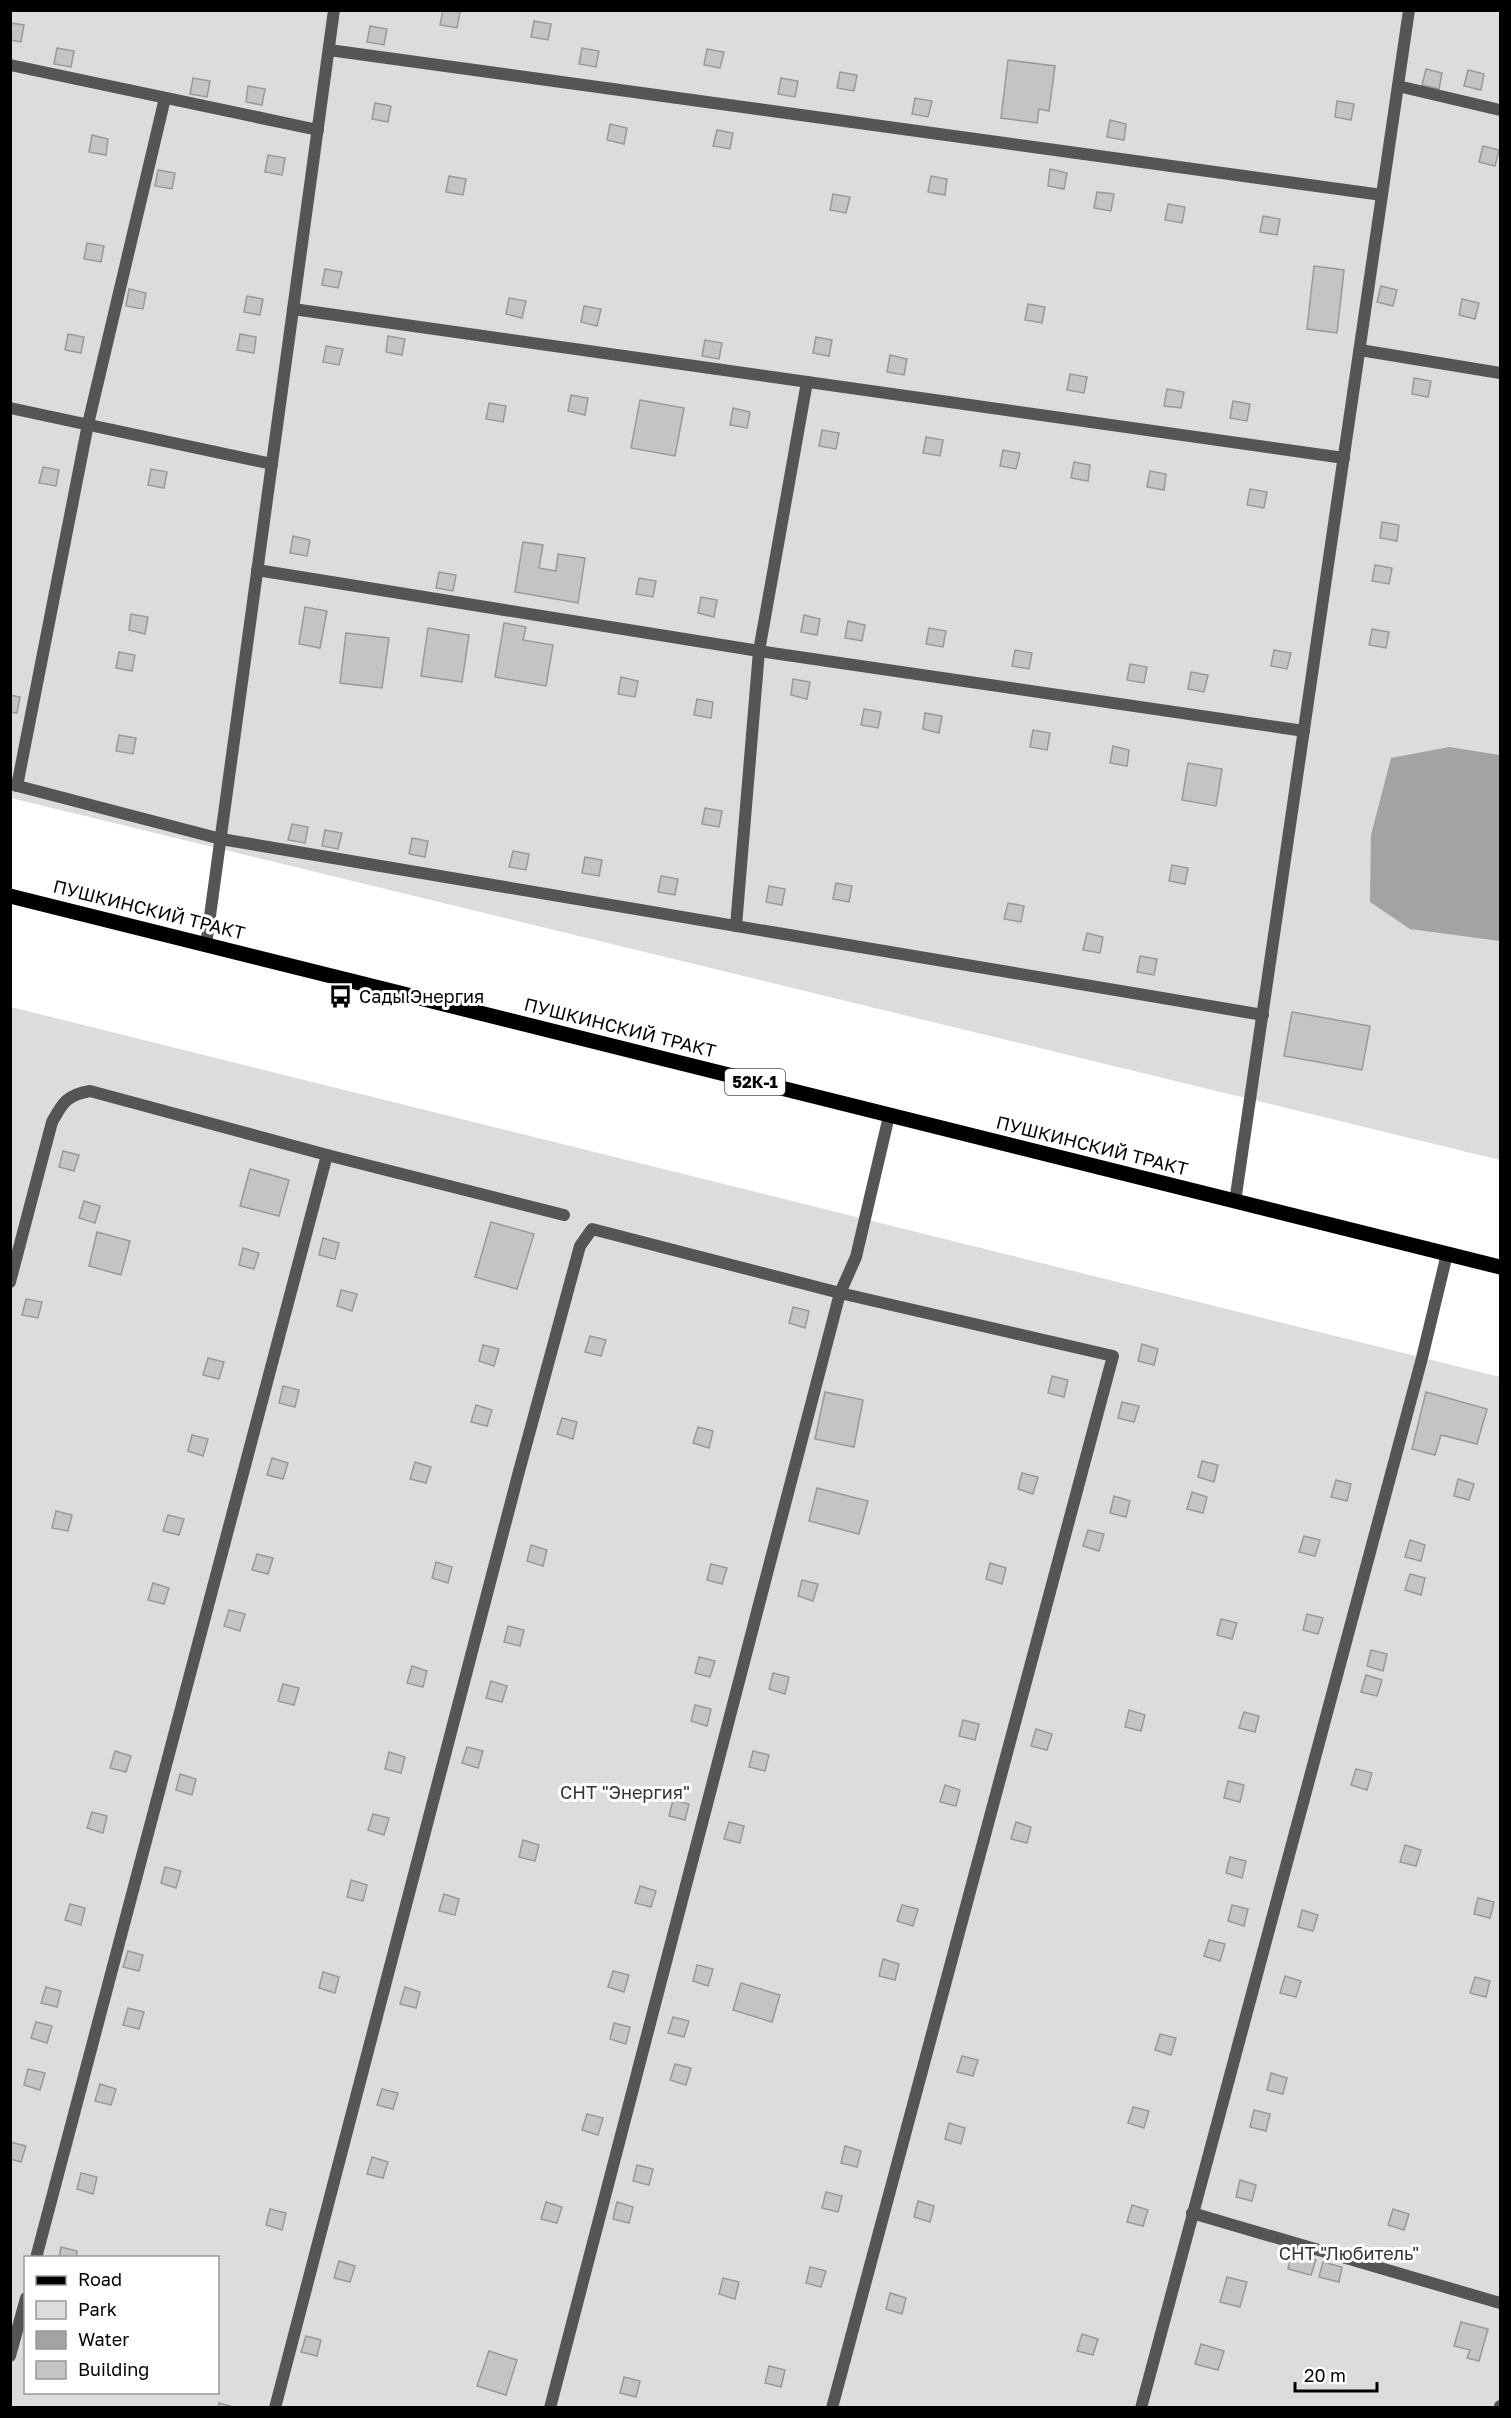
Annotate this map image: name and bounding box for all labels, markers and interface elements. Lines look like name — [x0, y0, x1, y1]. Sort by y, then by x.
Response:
street label: ПУШКИНСКИЙ ТРАКТ — [51, 875, 247, 944]
bus stop icon: Сады Энергия — [328, 984, 354, 1010]
place label: Сады Энергия — [359, 985, 484, 1007]
street label: ПУШКИНСКИЙ ТРАКТ — [522, 993, 718, 1062]
road number: 52К-1 — [725, 1069, 785, 1095]
street label: ПУШКИНСКИЙ ТРАКТ — [994, 1111, 1190, 1180]
park label: СНТ "Энергия" — [560, 1781, 690, 1803]
park label: СНТ "Любитель" — [1279, 2242, 1419, 2264]
legend — [24, 2256, 219, 2394]
text: Road — [78, 2268, 122, 2290]
text: Park — [78, 2298, 117, 2320]
text: Water — [78, 2328, 129, 2350]
scale bar — [1295, 2355, 1378, 2393]
text: Building — [78, 2358, 149, 2380]
text: 20 m — [1304, 2364, 1346, 2386]

